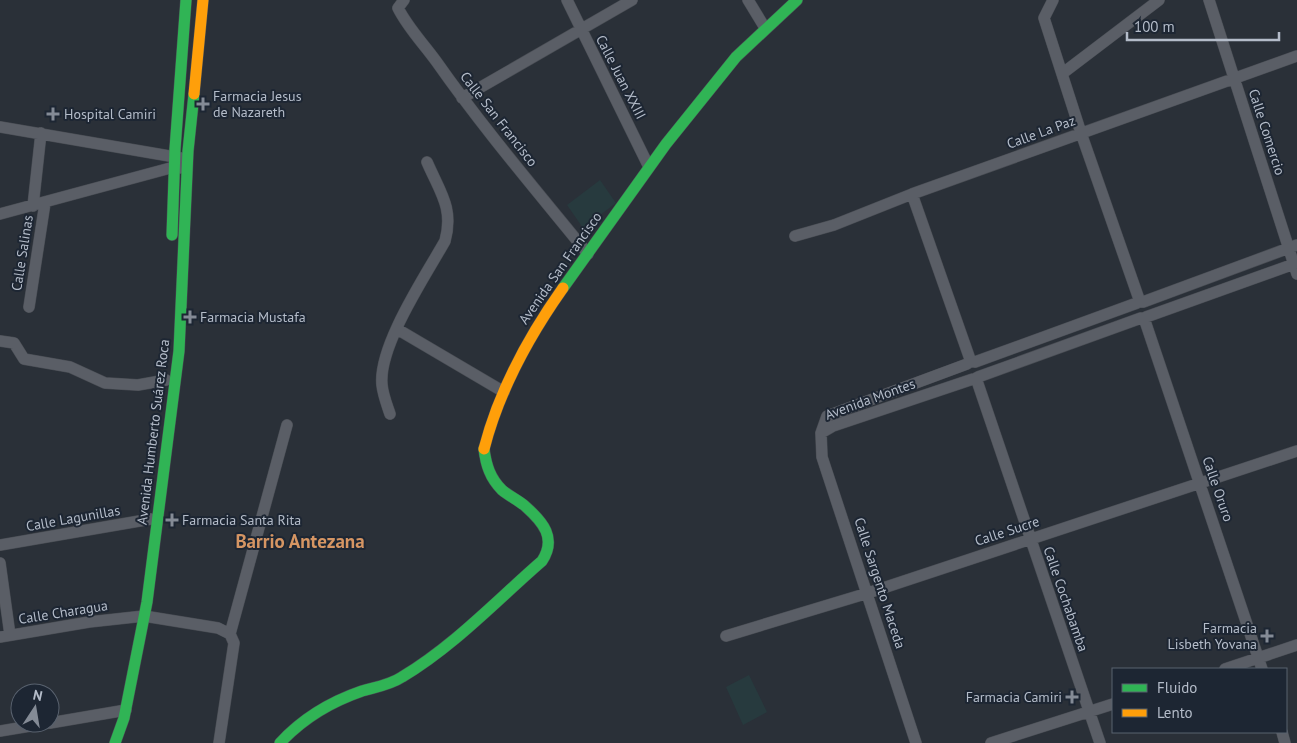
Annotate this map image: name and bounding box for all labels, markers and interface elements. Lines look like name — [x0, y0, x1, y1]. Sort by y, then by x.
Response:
scale bar — [1127, 10, 1280, 42]
text: 100 m — [1134, 17, 1175, 36]
street label: Calle Juan XXIII — [592, 32, 650, 122]
street label: Calle San Francisco — [456, 68, 542, 170]
place label: Farmacia Jesus de Nazareth — [213, 87, 302, 121]
street label: Calle Comercio — [1245, 87, 1289, 177]
marker: Farmacia Jesus de Nazareth — [197, 98, 209, 110]
place label: Hospital Camiri — [64, 105, 156, 123]
marker: Hospital Camiri — [46, 107, 60, 121]
street label: Calle La Paz — [1004, 111, 1078, 153]
street label: Avenida San Francisco — [515, 208, 605, 328]
street label: Calle Salinas — [7, 214, 37, 292]
place label: Farmacia Mustafa — [200, 308, 306, 326]
marker: Farmacia Mustafa — [184, 311, 196, 323]
street label: Avenida Humberto Suárez Roca — [133, 338, 173, 526]
street label: Avenida Montes — [822, 374, 918, 424]
street label: Calle Oruro — [1198, 454, 1238, 524]
street label: Calle Lagunillas — [25, 501, 121, 535]
place label: Farmacia Santa Rita — [182, 511, 301, 529]
street label: Calle Sucre — [972, 512, 1042, 550]
marker: Farmacia Santa Rita — [166, 514, 178, 526]
street label: Calle Sargento Maceda — [850, 515, 910, 651]
district label: Barrio Antezana — [235, 529, 365, 553]
street label: Calle Cochabamba — [1040, 544, 1092, 654]
street label: Calle Charagua — [17, 596, 109, 628]
place label: Farmacia Lisbeth Yovana — [1167, 619, 1257, 653]
marker: Farmacia Lisbeth Yovana — [1261, 630, 1273, 642]
legend — [1112, 668, 1287, 733]
text: Fluido — [1157, 678, 1197, 697]
north arrow — [10, 683, 60, 733]
text: N — [31, 686, 44, 705]
place label: Farmacia Camiri — [966, 688, 1062, 706]
marker: Farmacia Camiri — [1066, 691, 1078, 703]
text: Lento — [1157, 703, 1193, 722]

